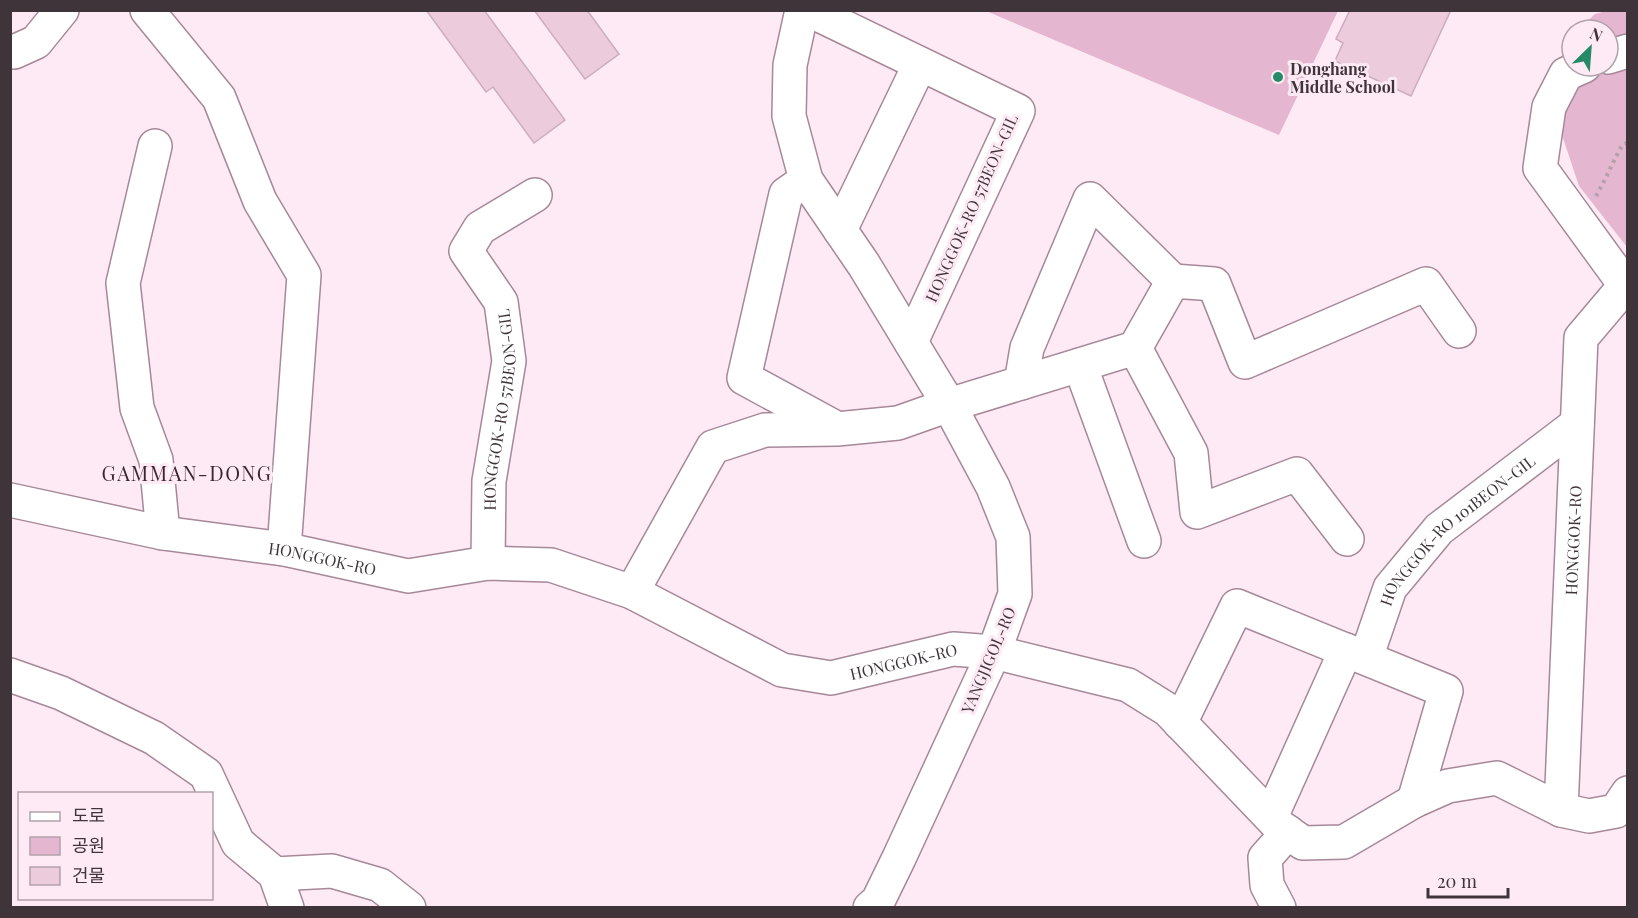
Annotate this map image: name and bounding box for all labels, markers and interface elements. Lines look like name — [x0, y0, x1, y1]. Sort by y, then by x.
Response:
north arrow — [1560, 18, 1620, 78]
text: N — [1587, 22, 1607, 46]
place label: Donghang Middle School — [1290, 58, 1396, 97]
marker: Donghang Middle School — [1271, 70, 1285, 84]
street label: HONGGOK-RO 57BEON-GIL — [920, 111, 1022, 305]
street label: HONGGOK-RO 57BEON-GIL — [478, 308, 520, 511]
street label: HONGGOK-RO 101BEON-GIL — [1374, 450, 1539, 608]
district label: GAMMAN-DONG — [102, 459, 272, 486]
street label: HONGGOK-RO — [1560, 485, 1585, 596]
street label: HONGGOK-RO — [267, 537, 379, 579]
street label: YANGJIGOL-RO — [956, 603, 1020, 717]
street label: HONGGOK-RO — [847, 638, 959, 684]
legend — [18, 792, 213, 900]
text: 도로 — [72, 803, 105, 827]
text: 공원 — [72, 833, 105, 857]
scale bar — [1428, 861, 1508, 899]
text: 건물 — [72, 863, 105, 887]
text: 20 m — [1437, 869, 1477, 893]

